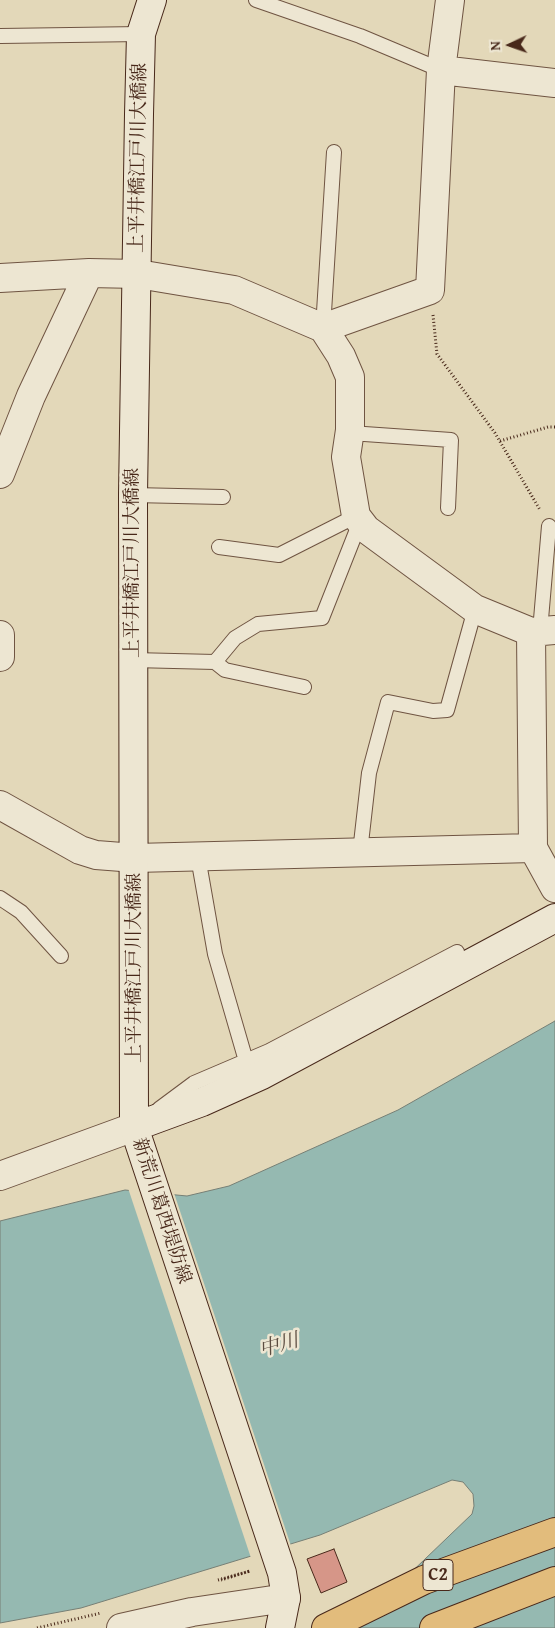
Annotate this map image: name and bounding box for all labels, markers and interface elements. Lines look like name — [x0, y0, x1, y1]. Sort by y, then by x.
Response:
north arrow — [485, 20, 535, 70]
text: N — [485, 41, 505, 51]
street label: 上平井橋江戸川大橋線 — [126, 63, 152, 253]
street label: 上平井橋江戸川大橋線 — [122, 468, 144, 658]
street label: 上平井橋江戸川大橋線 — [124, 873, 146, 1063]
street label: 新荒川葛西堤防線 — [127, 1135, 195, 1287]
water label: 中川 — [257, 1329, 301, 1363]
road number: C2 — [423, 1560, 453, 1590]

